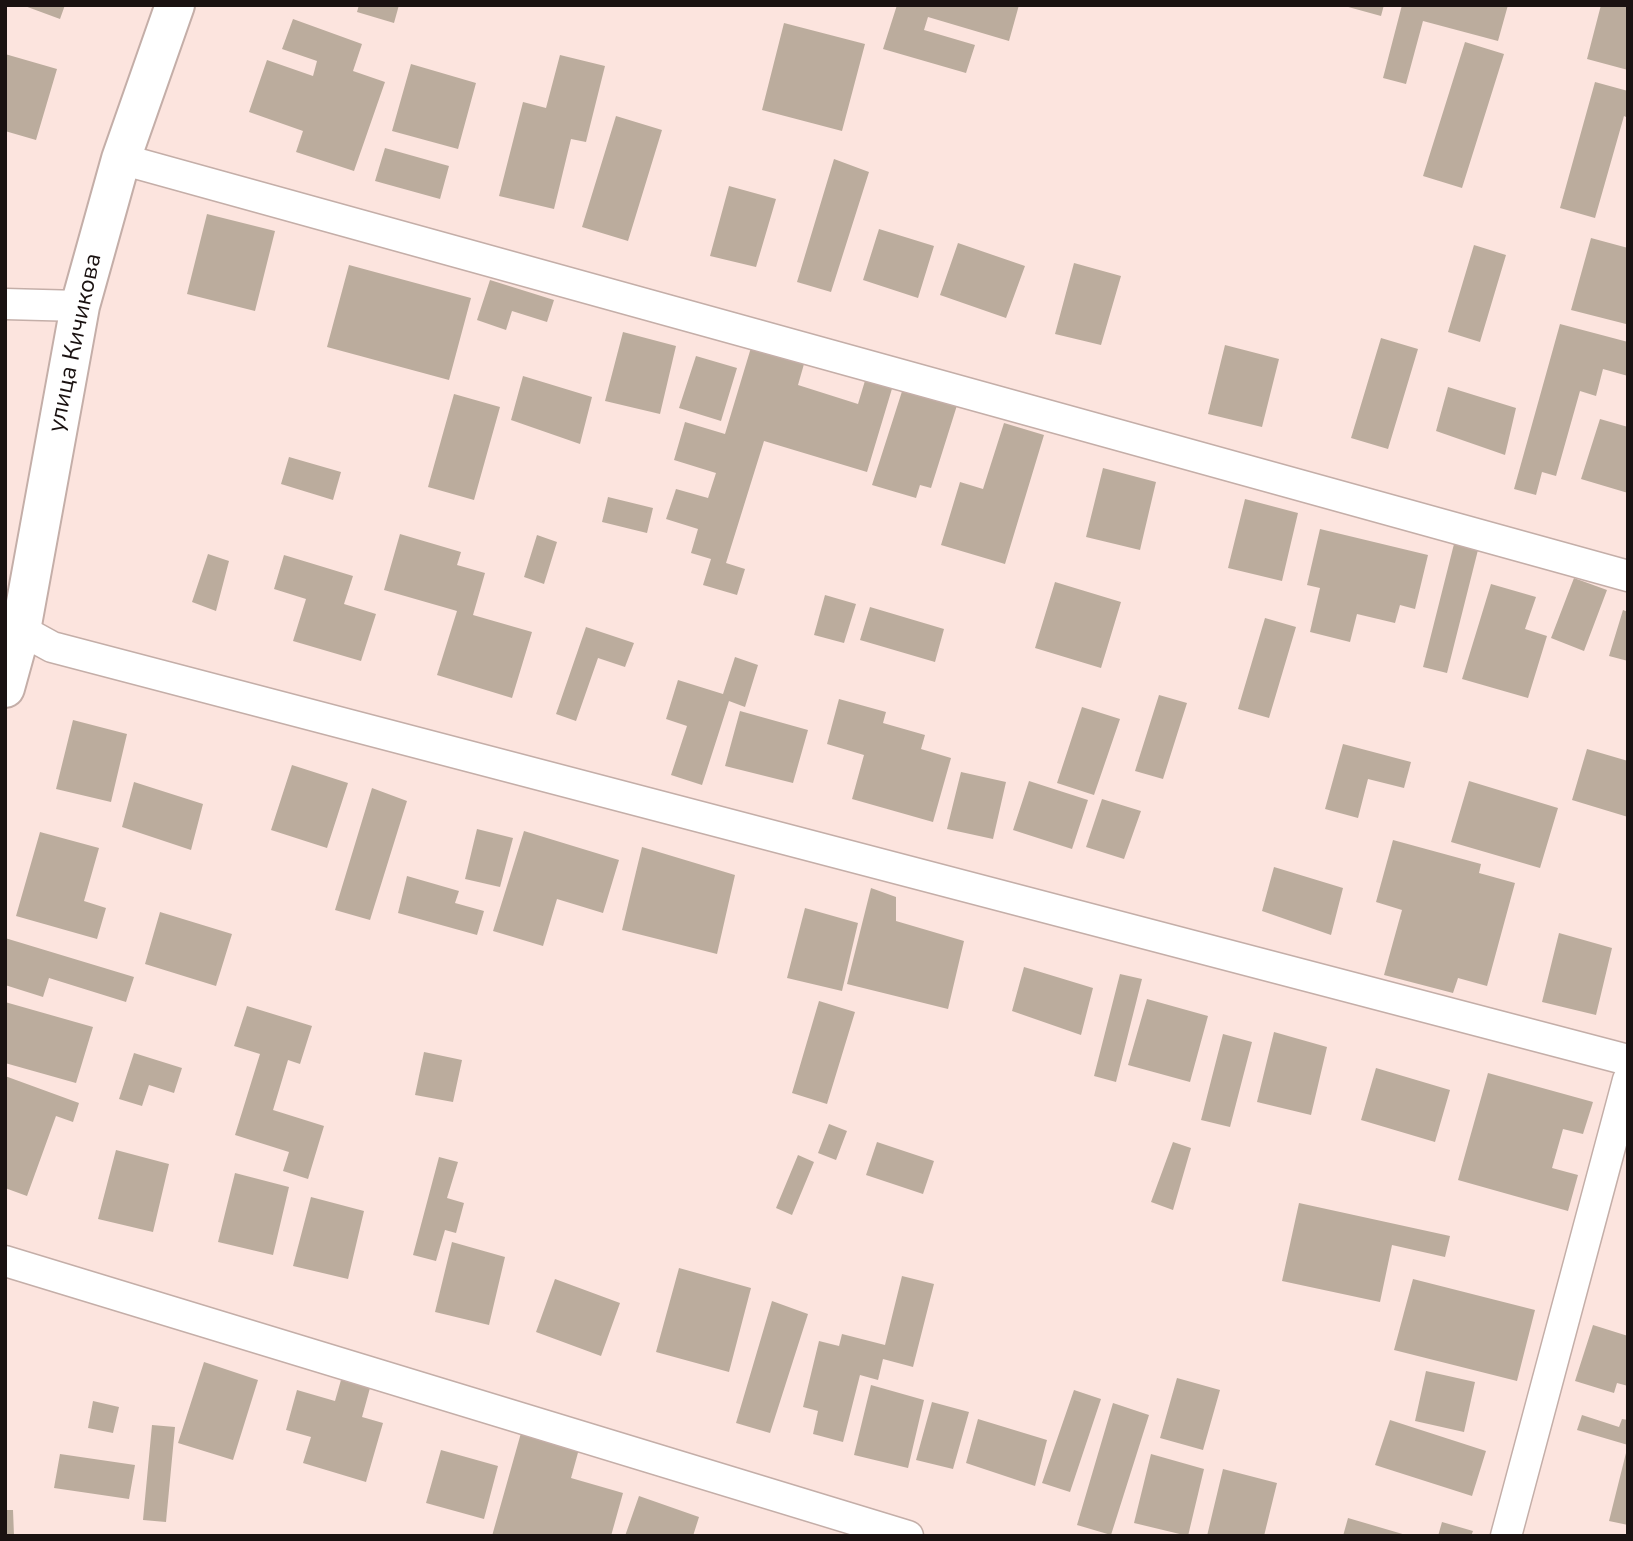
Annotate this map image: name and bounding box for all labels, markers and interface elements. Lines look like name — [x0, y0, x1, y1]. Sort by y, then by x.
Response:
street label: улица Кичикова — [43, 251, 109, 435]

